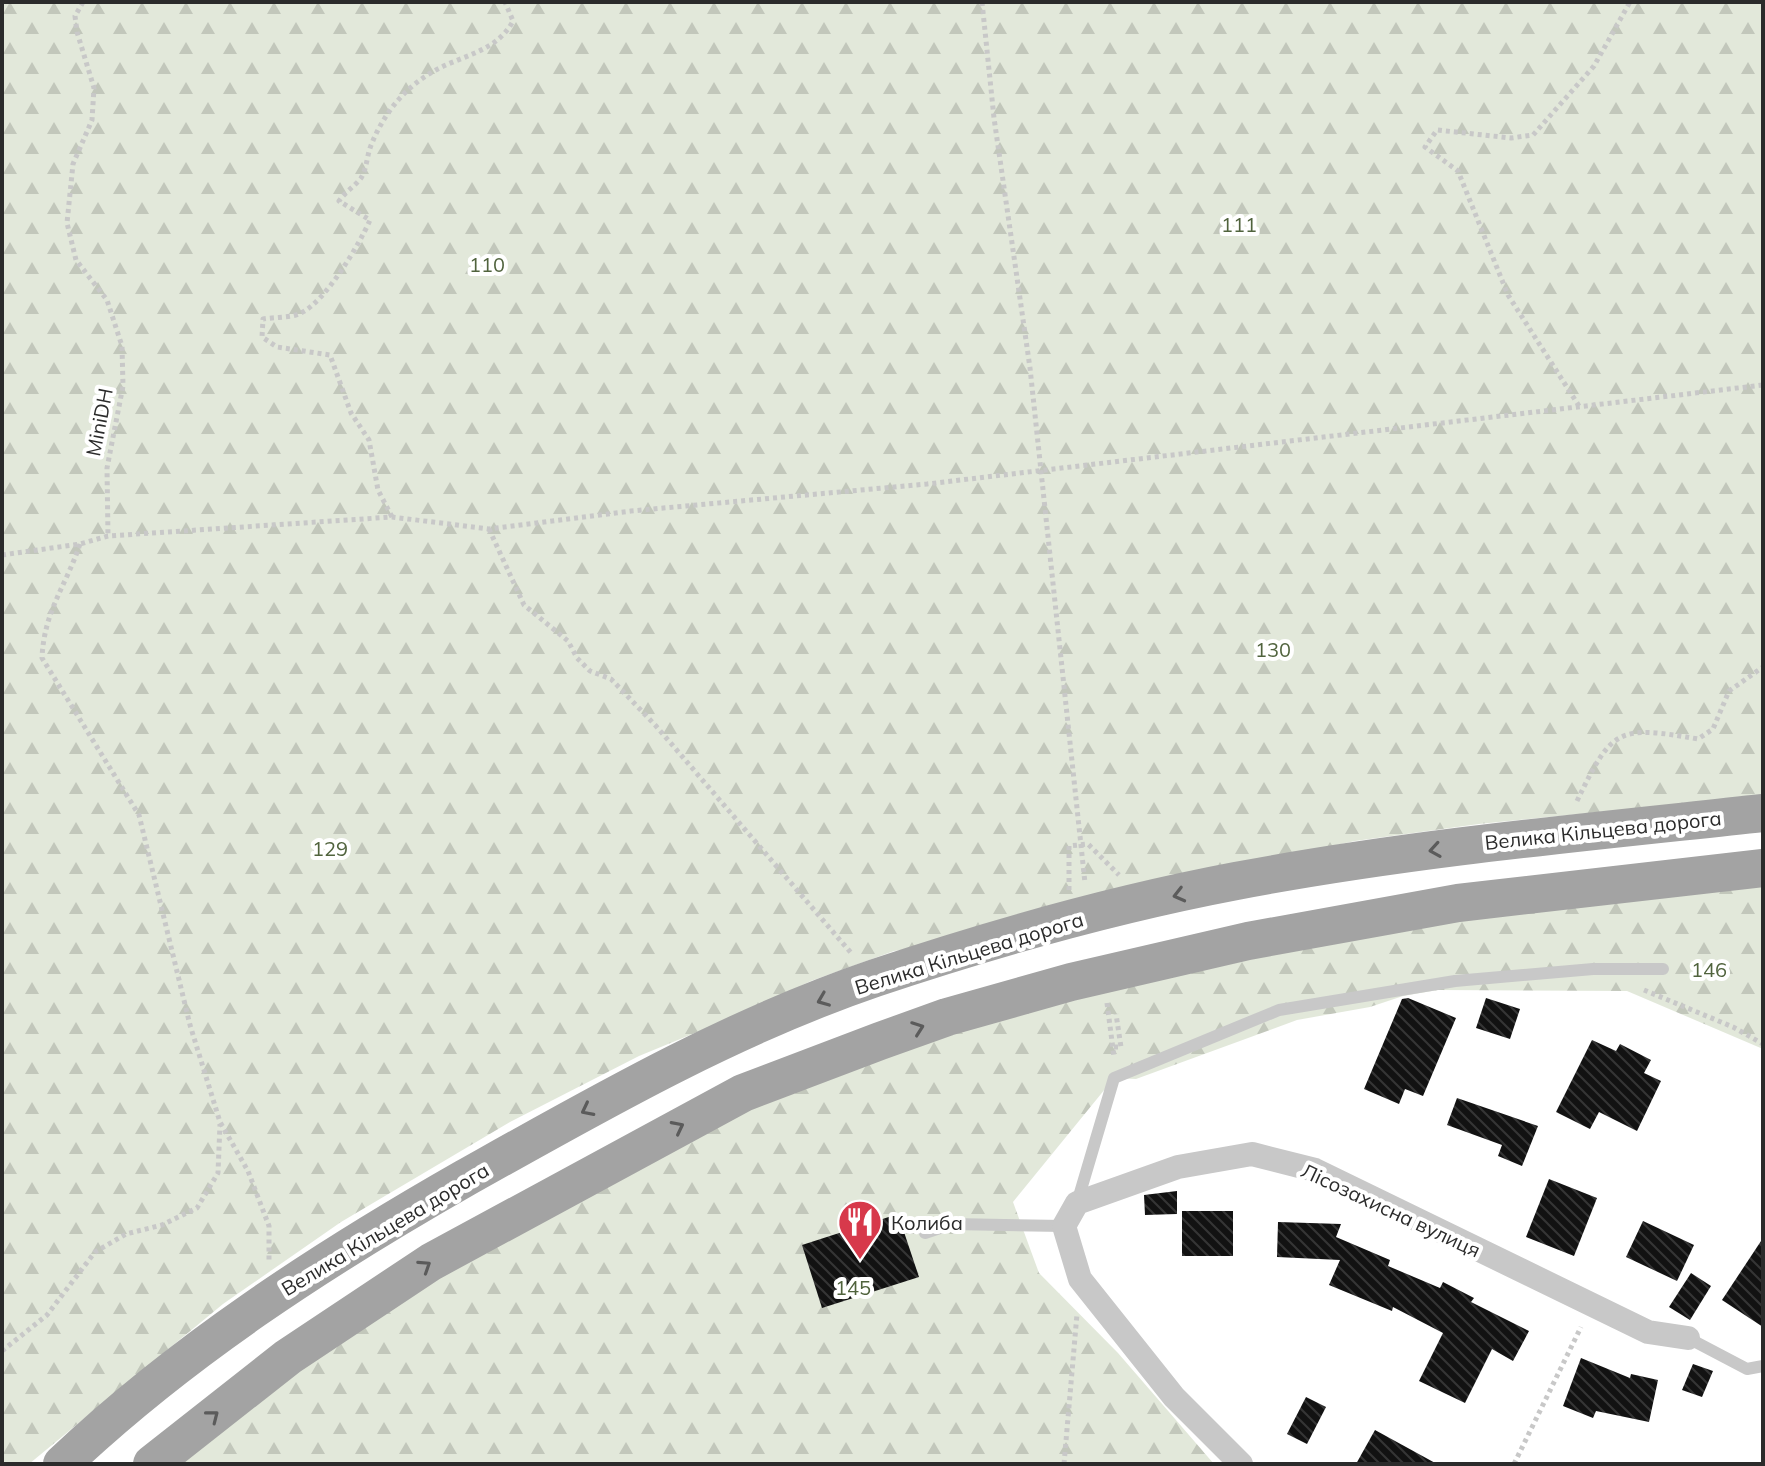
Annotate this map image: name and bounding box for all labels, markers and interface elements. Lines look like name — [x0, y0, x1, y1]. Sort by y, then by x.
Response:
park label: 111 — [1221, 212, 1257, 237]
park label: 110 — [469, 252, 505, 277]
street label: MiniDH — [80, 386, 118, 458]
park label: 130 — [1255, 637, 1291, 662]
street label: Велика Кільцева дорога — [1483, 805, 1723, 855]
park label: 129 — [312, 836, 348, 861]
one-way arrow — [1428, 840, 1442, 857]
one-way arrow — [1173, 885, 1187, 902]
street label: Велика Кільцева дорога — [852, 906, 1086, 1000]
park label: 146 — [1691, 957, 1727, 982]
one-way arrow — [817, 990, 831, 1006]
one-way arrow — [910, 1021, 924, 1038]
one-way arrow — [581, 1100, 596, 1115]
one-way arrow — [669, 1122, 684, 1137]
street label: Велика Кільцева дорога — [277, 1157, 493, 1301]
street label: Лісозахисна вулиця — [1297, 1158, 1485, 1262]
restaurant icon: Колиба — [836, 1198, 884, 1261]
place label: Колиба — [891, 1210, 963, 1235]
one-way arrow — [417, 1260, 431, 1275]
park label: 145 — [835, 1275, 871, 1300]
one-way arrow — [204, 1411, 218, 1426]

